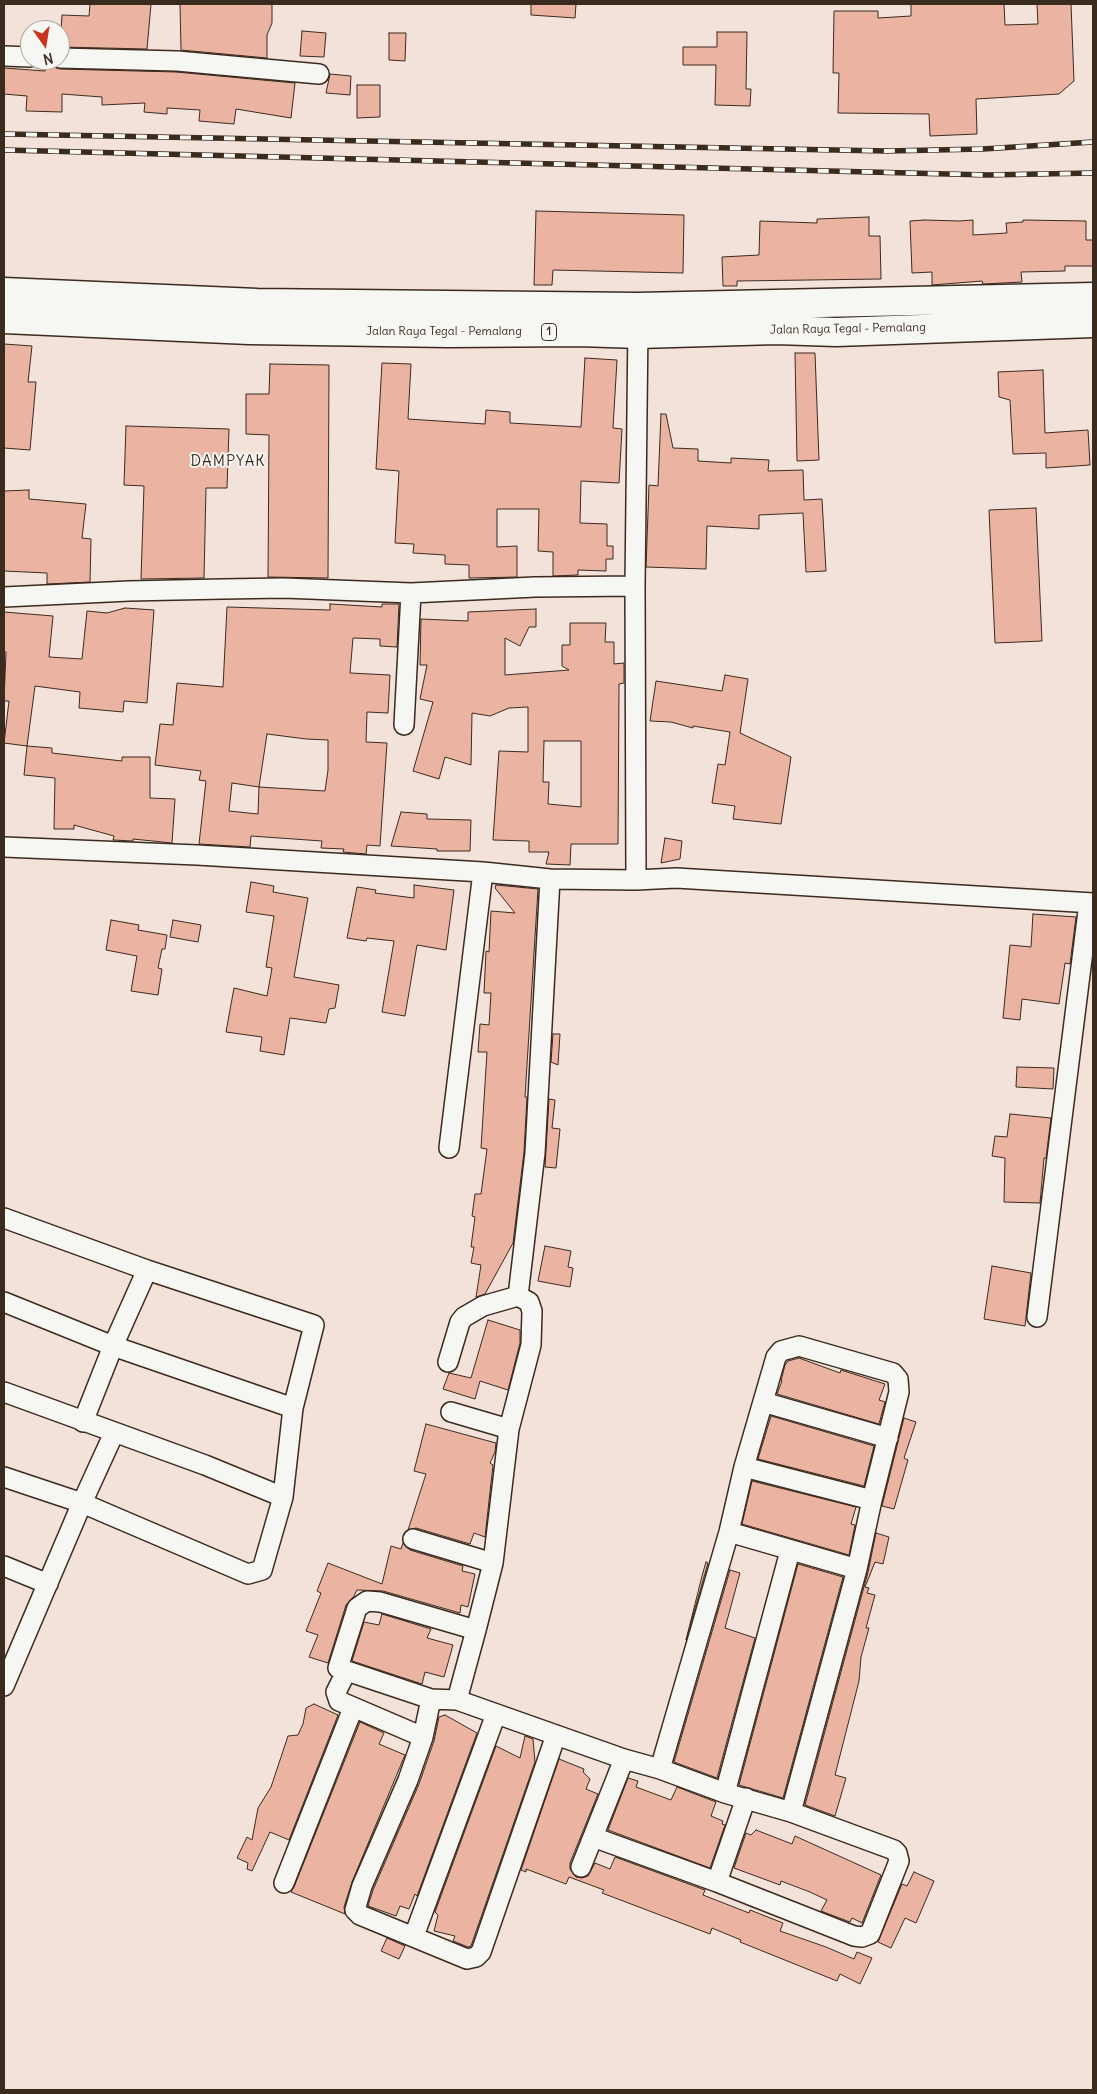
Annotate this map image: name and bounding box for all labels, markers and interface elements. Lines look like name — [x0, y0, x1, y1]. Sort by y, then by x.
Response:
north arrow — [20, 20, 70, 70]
text: N — [41, 49, 55, 69]
street label: Jalan Raya Tegal - Pemalang — [770, 320, 926, 338]
road number: 1 — [542, 324, 556, 341]
street label: Jalan Raya Tegal - Pemalang — [366, 325, 522, 339]
district label: DAMPYAK — [190, 453, 266, 471]

